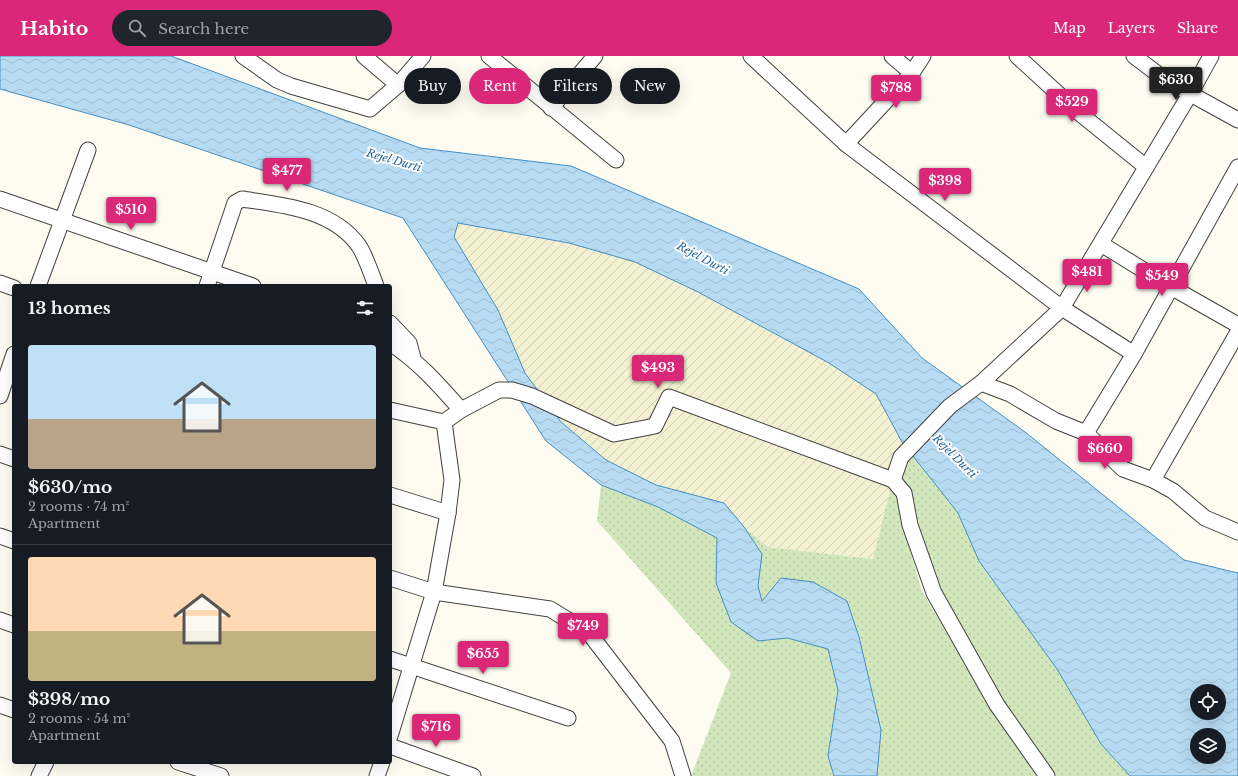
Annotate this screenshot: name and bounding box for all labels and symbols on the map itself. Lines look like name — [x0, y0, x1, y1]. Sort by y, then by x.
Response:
pin: $630 — [1152, 67, 1200, 101]
pin: $788 — [872, 75, 920, 109]
pin: $529 — [1048, 89, 1096, 123]
water label: Rejel Durti — [364, 145, 423, 175]
pin: $477 — [263, 158, 311, 192]
pin: $398 — [921, 168, 969, 202]
pin: $510 — [107, 197, 155, 231]
water label: Rejel Durti — [674, 238, 731, 277]
pin: $481 — [1063, 259, 1111, 293]
pin: $549 — [1138, 263, 1186, 297]
pin: $493 — [634, 355, 682, 389]
water label: Rejel Durti — [929, 430, 980, 481]
pin: $660 — [1081, 436, 1129, 470]
pin: $749 — [559, 613, 607, 647]
pin: $655 — [459, 641, 507, 675]
pin: $716 — [412, 714, 460, 748]

